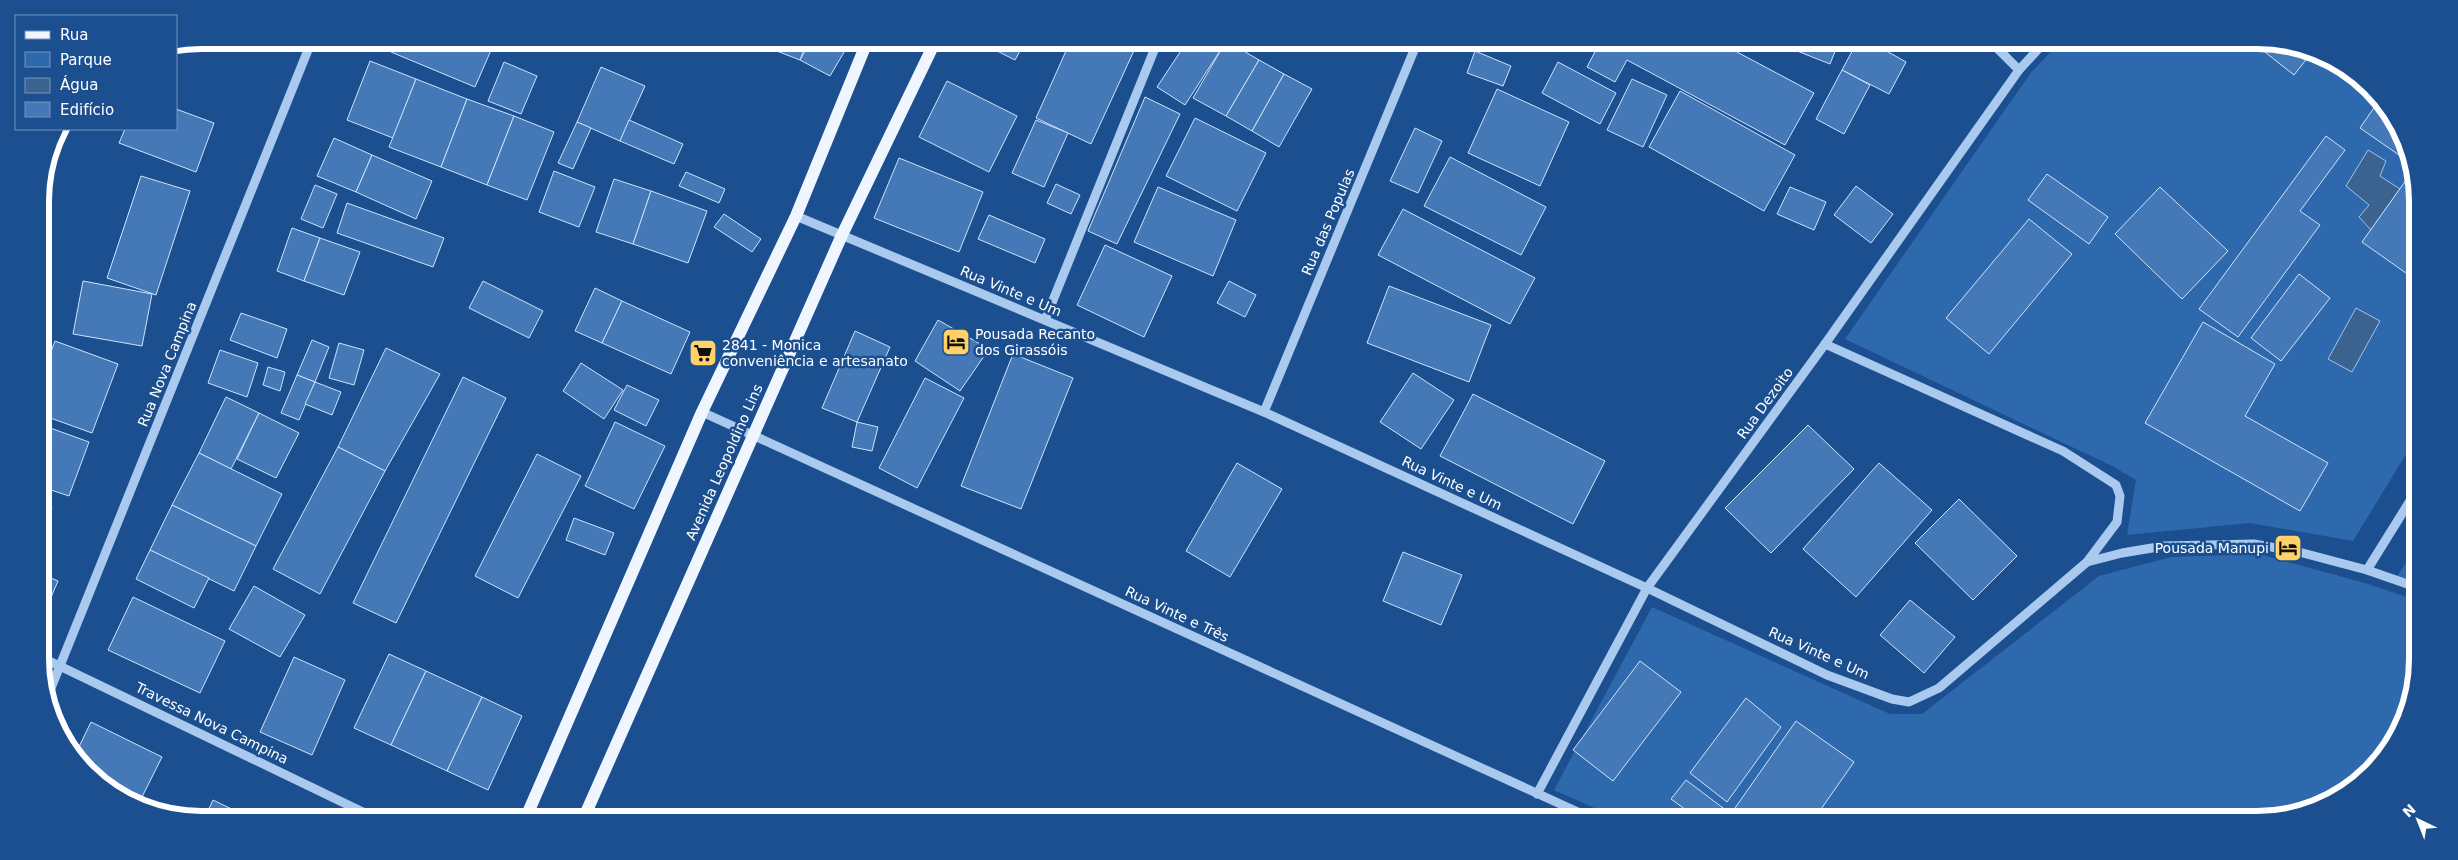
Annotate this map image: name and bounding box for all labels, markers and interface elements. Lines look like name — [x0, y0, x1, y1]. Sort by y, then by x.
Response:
legend — [15, 15, 178, 130]
text: Rua — [60, 26, 88, 44]
text: Parque — [60, 51, 112, 69]
text: Água — [60, 75, 98, 94]
text: Edifício — [60, 101, 114, 119]
street label: Rua das Populas — [1298, 166, 1358, 278]
street label: Rua Vinte e Um — [958, 262, 1064, 320]
street label: Rua Nova Campina — [135, 299, 199, 429]
place label: Pousada Recanto dos Girassóis — [975, 326, 1095, 358]
hotel icon: Pousada Recanto dos Girassóis — [941, 327, 971, 357]
place label: 2841 - Monica conveniência e artesanato — [722, 337, 908, 369]
supermarket icon: 2841 - Monica conveniência e artesanato — [688, 338, 718, 368]
street label: Rua Dezoito — [1734, 364, 1796, 442]
street label: Avenida Leopoldino Lins — [682, 382, 766, 542]
street label: Rua Vinte e Um — [1399, 453, 1505, 513]
hotel icon: Pousada Manupi — [2273, 533, 2303, 563]
place label: Pousada Manupi — [2155, 540, 2269, 556]
street label: Rua Vinte e Três — [1123, 583, 1231, 645]
street label: Rua Vinte e Um — [1766, 624, 1872, 682]
street label: Travessa Nova Campina — [132, 679, 291, 767]
north arrow — [2393, 795, 2443, 845]
text: N — [2399, 801, 2419, 820]

